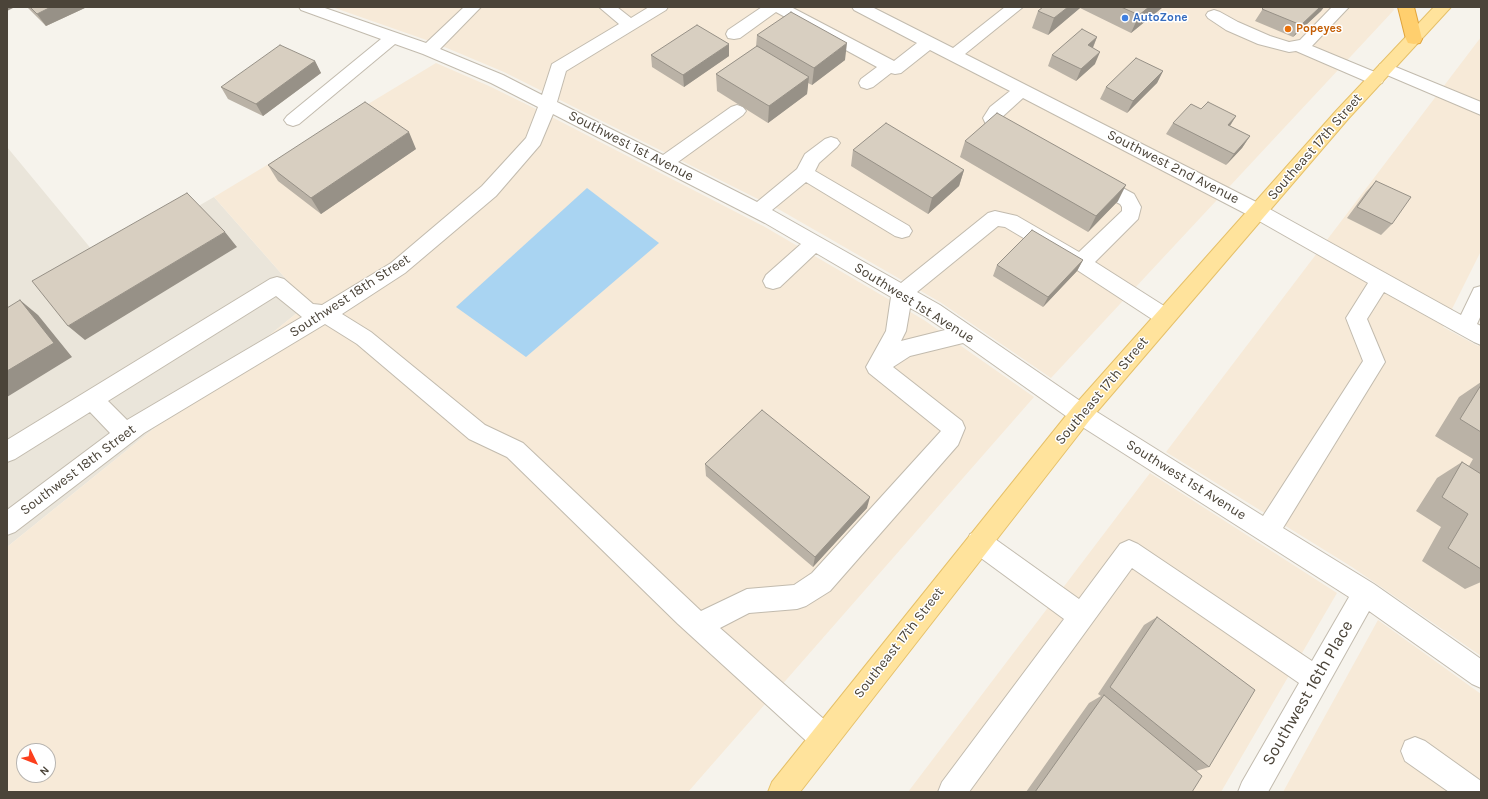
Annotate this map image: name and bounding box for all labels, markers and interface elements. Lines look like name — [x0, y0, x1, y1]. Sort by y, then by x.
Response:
place label: AutoZone — [1133, 11, 1188, 25]
marker: AutoZone — [1120, 13, 1130, 23]
place label: Popeyes — [1296, 22, 1342, 36]
marker: Popeyes — [1283, 24, 1293, 34]
street label: Southeast 17th Street — [1264, 90, 1366, 204]
street label: Southwest 1st Avenue — [566, 107, 696, 185]
street label: Southwest 2nd Avenue — [1104, 126, 1242, 208]
street label: Southwest 18th Street — [287, 251, 413, 341]
street label: Southwest 1st Avenue — [851, 259, 977, 347]
street label: Southeast 17th Street — [1052, 334, 1152, 448]
street label: Southwest 18th Street — [17, 421, 139, 519]
street label: Southwest 1st Avenue — [1123, 436, 1249, 524]
street label: Southeast 17th Street — [851, 584, 947, 702]
street label: Southwest 16th Place — [1258, 617, 1358, 769]
north arrow — [16, 743, 56, 783]
text: N — [37, 764, 52, 778]

